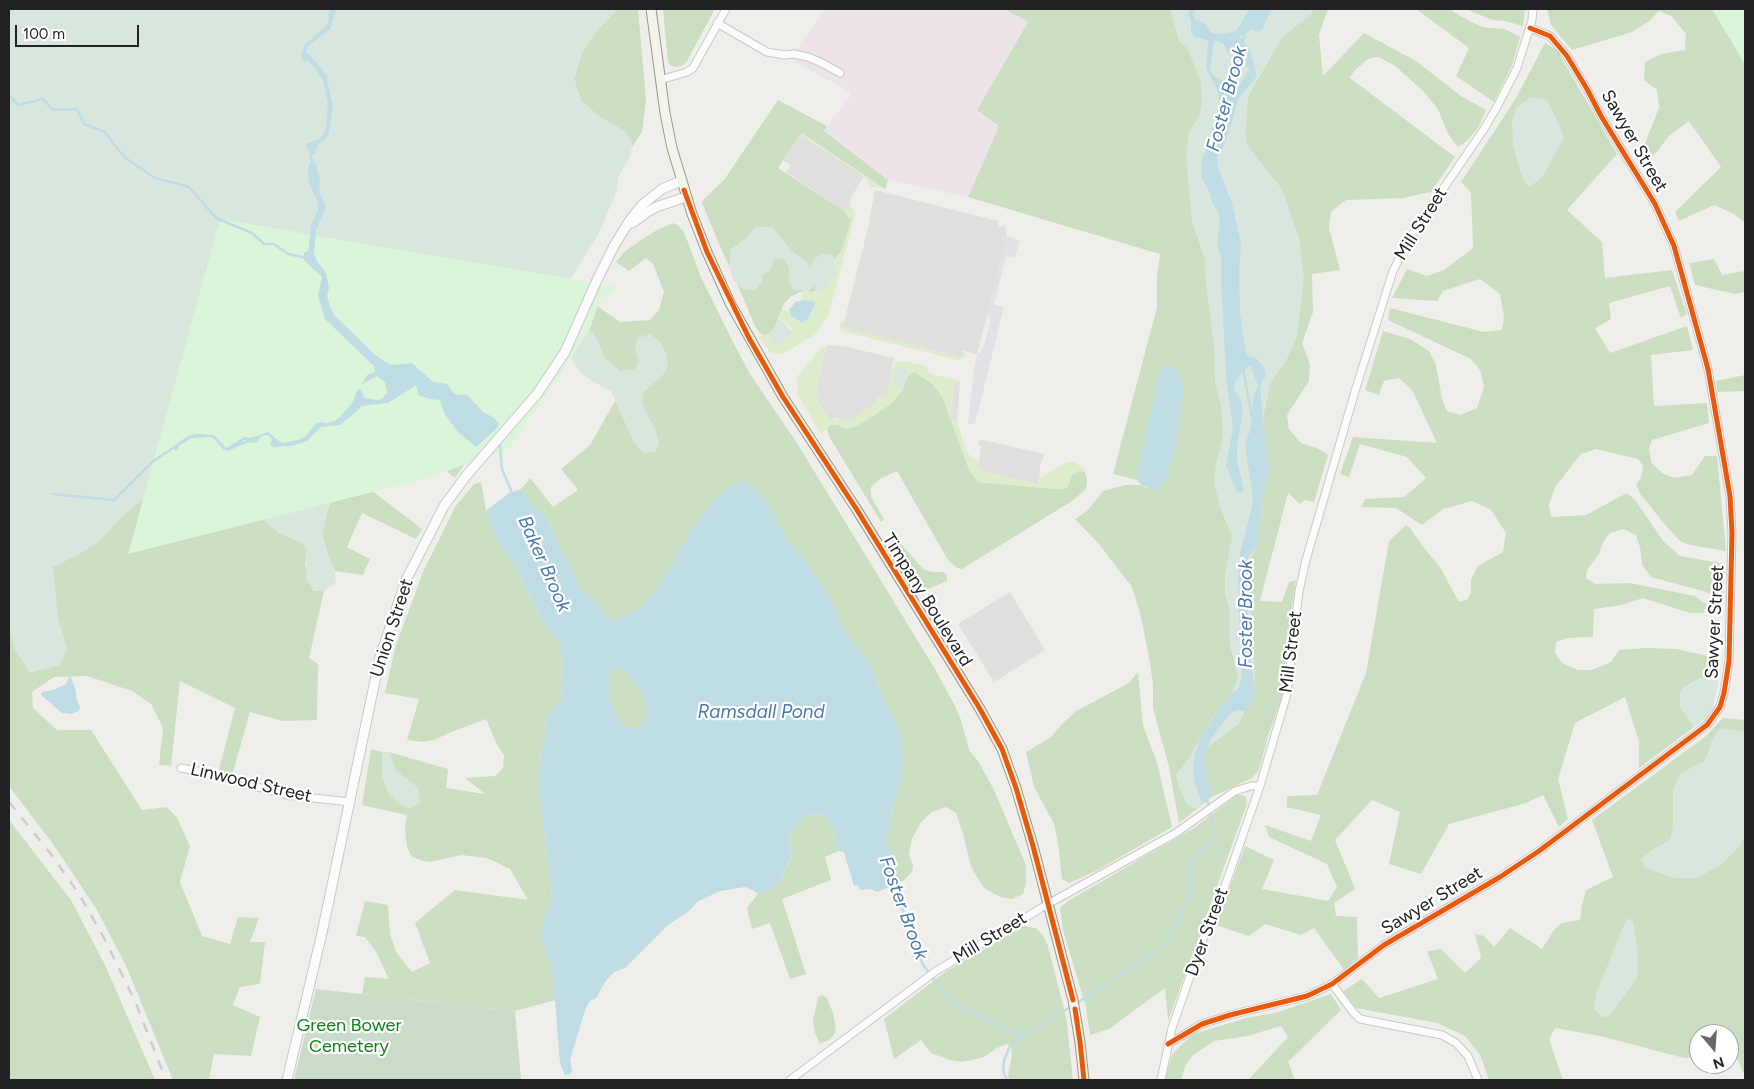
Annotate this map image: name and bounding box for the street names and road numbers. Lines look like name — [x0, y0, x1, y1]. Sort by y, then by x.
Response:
street label: Sawyer Street — [1596, 86, 1672, 196]
street label: Mill Street — [1390, 183, 1452, 265]
street label: Timpany Boulevard — [877, 529, 977, 671]
street label: Sawyer Street — [1701, 564, 1729, 680]
street label: Union Street — [366, 576, 418, 680]
street label: Mill Street — [1275, 610, 1307, 694]
street label: Linwood Street — [188, 759, 314, 807]
street label: Sawyer Street — [1377, 862, 1487, 940]
street label: Dyer Street — [1181, 885, 1233, 979]
street label: Mill Street — [949, 908, 1031, 968]

